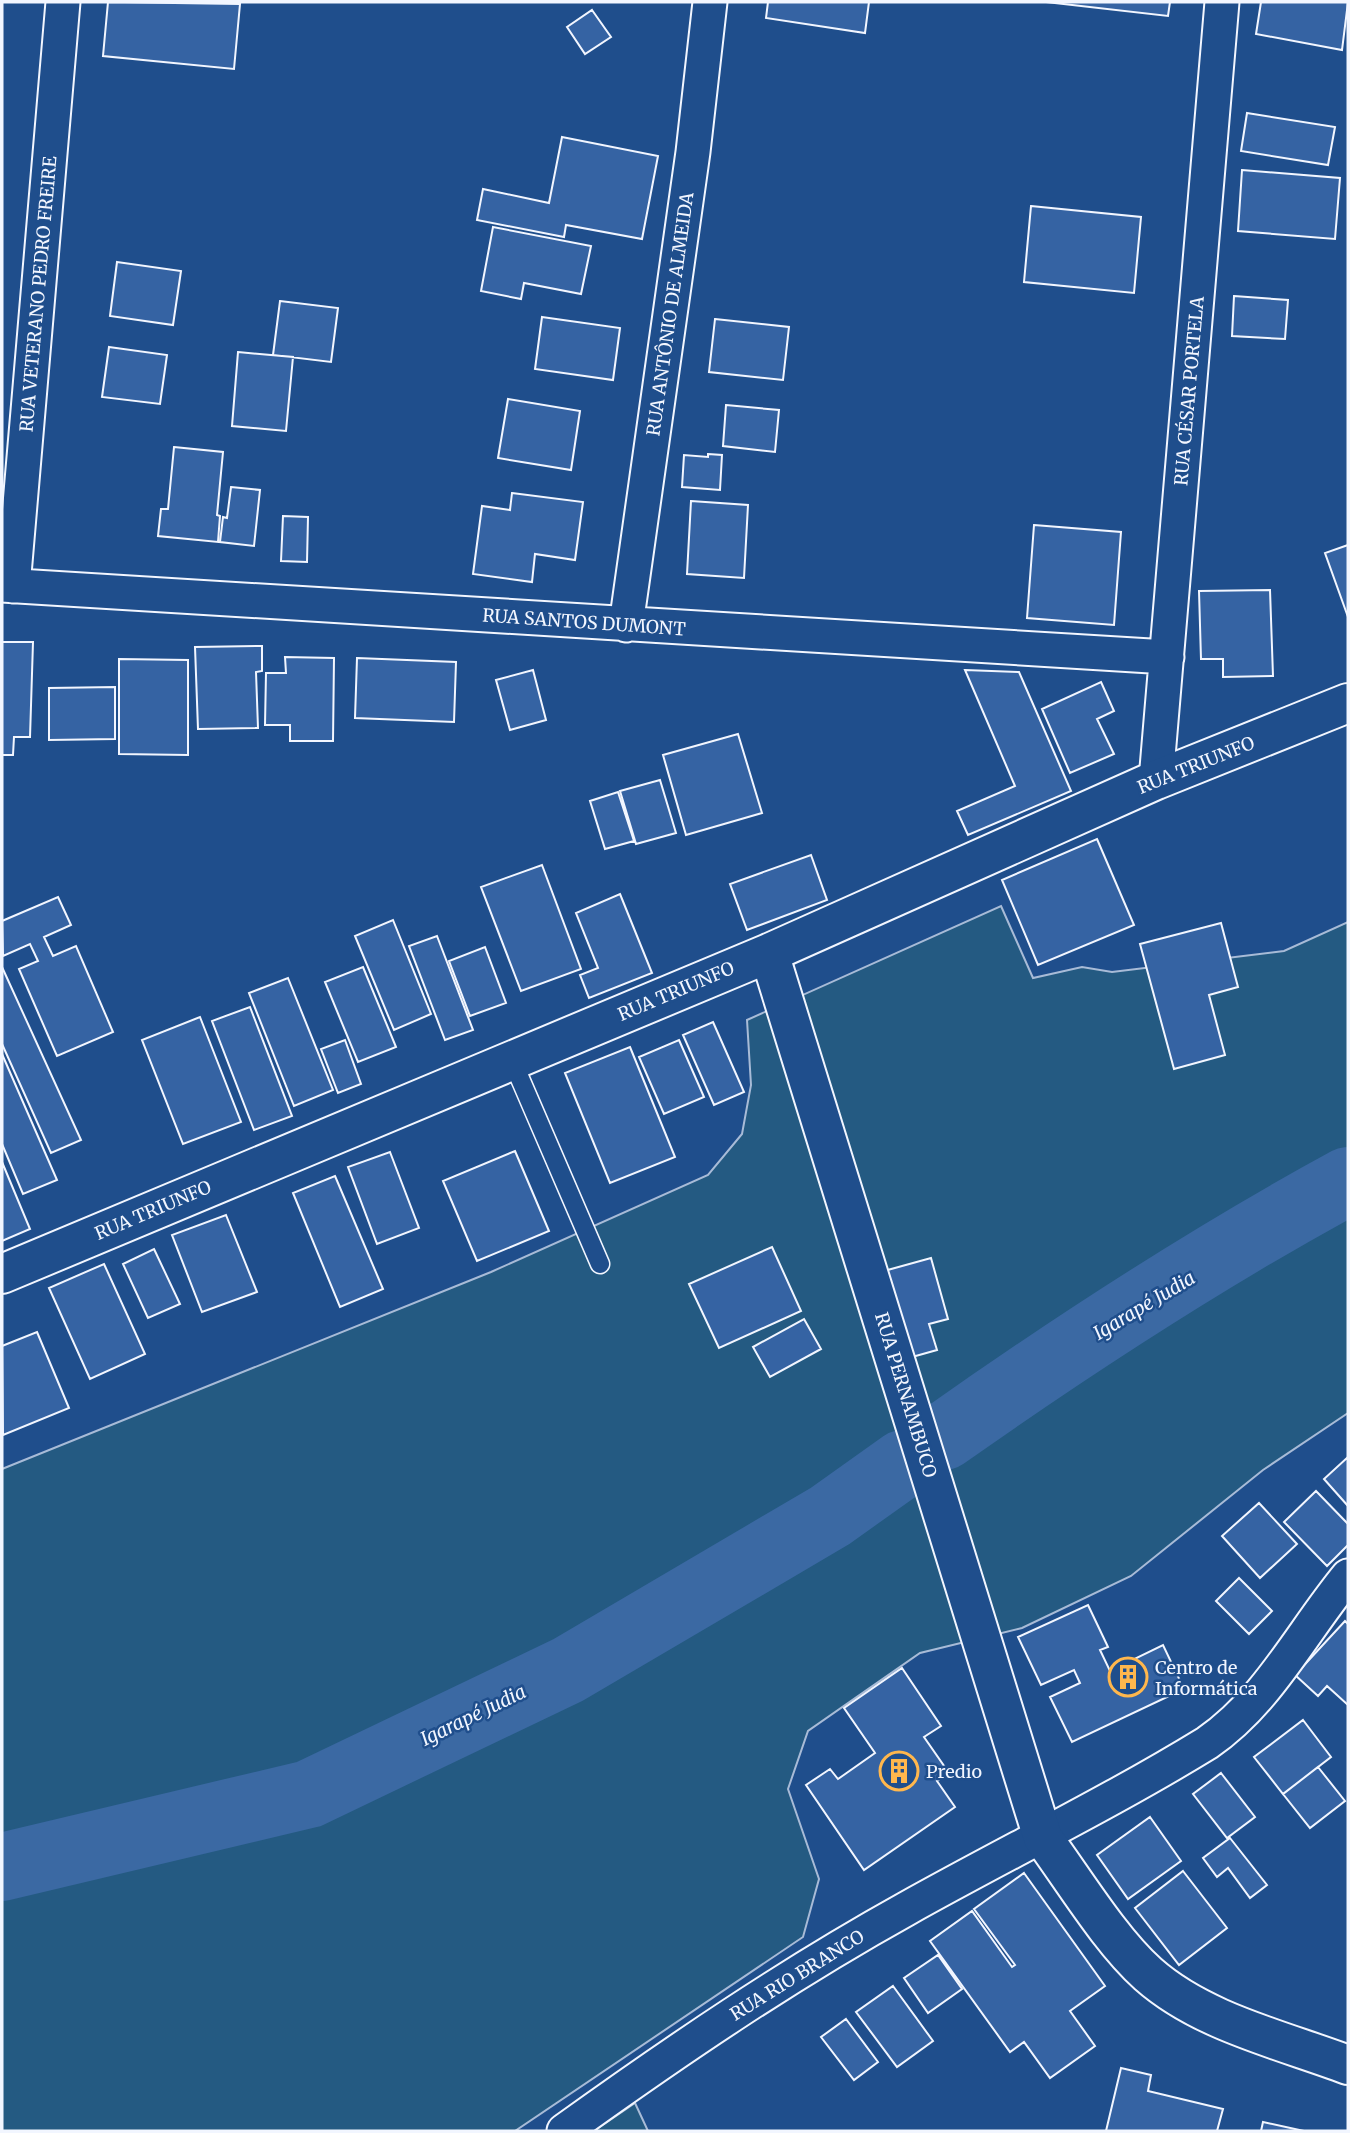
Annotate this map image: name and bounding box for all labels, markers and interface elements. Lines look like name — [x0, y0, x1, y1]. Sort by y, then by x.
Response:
street label: RUA VETERANO PEDRO FREIRE — [14, 154, 62, 433]
street label: RUA ANTÔNIO DE ALMEIDA — [641, 190, 699, 437]
street label: RUA CÉSAR PORTELA — [1169, 295, 1209, 487]
street label: RUA SANTOS DUMONT — [482, 603, 687, 641]
street label: RUA TRIUNFO — [1134, 731, 1258, 799]
street label: RUA TRIUNFO — [614, 956, 738, 1026]
street label: RUA TRIUNFO — [91, 1175, 215, 1245]
water label: Igarapé Judia — [1089, 1265, 1199, 1345]
street label: RUA PERNAMBUCO — [870, 1310, 942, 1480]
building icon: Centro de Informática — [1107, 1656, 1149, 1698]
place label: Centro de Informática — [1155, 1656, 1258, 1700]
water label: Igarapé Judia — [416, 1679, 530, 1751]
building icon: Predio — [878, 1750, 920, 1792]
place label: Predio — [926, 1760, 982, 1783]
street label: RUA RIO BRANCO — [726, 1924, 868, 2026]

